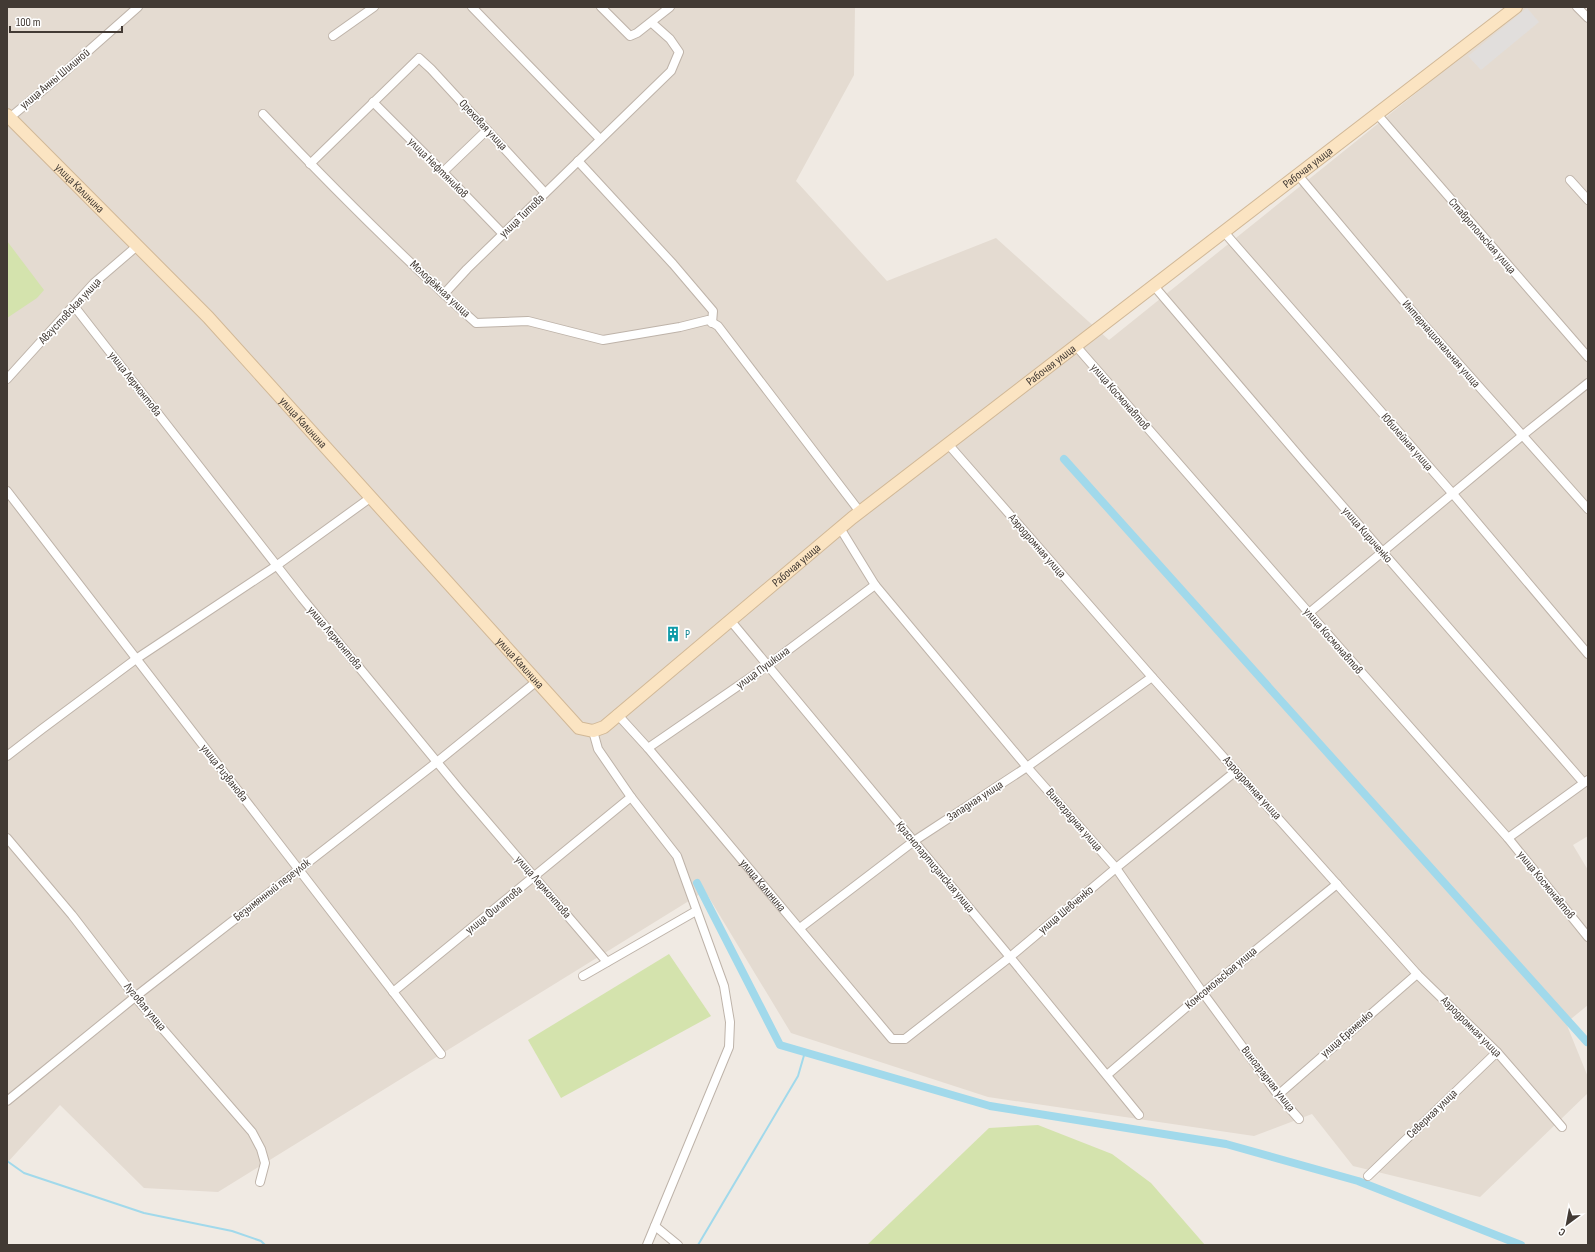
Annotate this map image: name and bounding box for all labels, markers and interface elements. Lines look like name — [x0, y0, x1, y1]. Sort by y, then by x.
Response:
scale bar — [10, 8, 122, 34]
text: 100 m — [16, 15, 41, 30]
street label: улица Анны Шилиной — [17, 45, 93, 113]
street label: Ореховая улица — [456, 96, 511, 154]
street label: улица Нефтяников — [405, 135, 471, 201]
street label: Рабочая улица — [1280, 143, 1336, 191]
street label: улица Калинина — [52, 160, 108, 216]
street label: улица Титова — [496, 191, 548, 241]
street label: Ставропольская улица — [1445, 195, 1519, 277]
street label: Молодёжная улица — [407, 257, 474, 321]
street label: Августовская улица — [35, 274, 105, 348]
street label: Интернациональная улица — [1399, 297, 1483, 391]
street label: Рабочая улица — [1023, 341, 1079, 389]
street label: улица Лермонтова — [105, 348, 165, 420]
street label: улица Космонавтов — [1087, 361, 1153, 433]
street label: улица Калинина — [276, 394, 331, 452]
street label: Юбилейная улица — [1378, 410, 1436, 474]
street label: улица Кириченко — [1338, 504, 1396, 566]
street label: Аэродромная улица — [1004, 510, 1069, 581]
street label: Рабочая улица — [769, 540, 824, 590]
street label: улица Лермонтова — [304, 603, 366, 673]
street label: улица Космонавтов — [1300, 605, 1366, 677]
building icon: Р — [664, 625, 682, 643]
place label: Р — [685, 627, 690, 642]
street label: улица Калинина — [493, 634, 548, 692]
street label: улица Пушкина — [733, 643, 793, 693]
street label: улица Ризванова — [197, 741, 251, 805]
street label: Аэродромная улица — [1219, 752, 1285, 823]
street label: Западная улица — [944, 777, 1006, 825]
street label: Виноградная улица — [1042, 785, 1106, 855]
street label: Краснопартизанская улица — [892, 818, 978, 916]
street label: улица Космонавтов — [1514, 848, 1578, 922]
street label: улица Лермонтова — [512, 852, 575, 922]
street label: Безымянный переулок — [230, 855, 314, 925]
street label: улица Калинина — [737, 856, 790, 915]
street label: улица Филатова — [462, 882, 526, 938]
street label: улица Шевченко — [1035, 883, 1097, 937]
street label: Комсомольская улица — [1182, 943, 1260, 1012]
street label: Луговая улица — [120, 979, 170, 1034]
street label: Аэродромная улица — [1437, 993, 1505, 1061]
street label: улица Еременко — [1317, 1007, 1377, 1061]
street label: Виноградная улица — [1238, 1043, 1298, 1115]
street label: Северная улица — [1403, 1086, 1461, 1142]
north arrow — [1547, 1204, 1587, 1244]
text: С — [1556, 1225, 1568, 1239]

